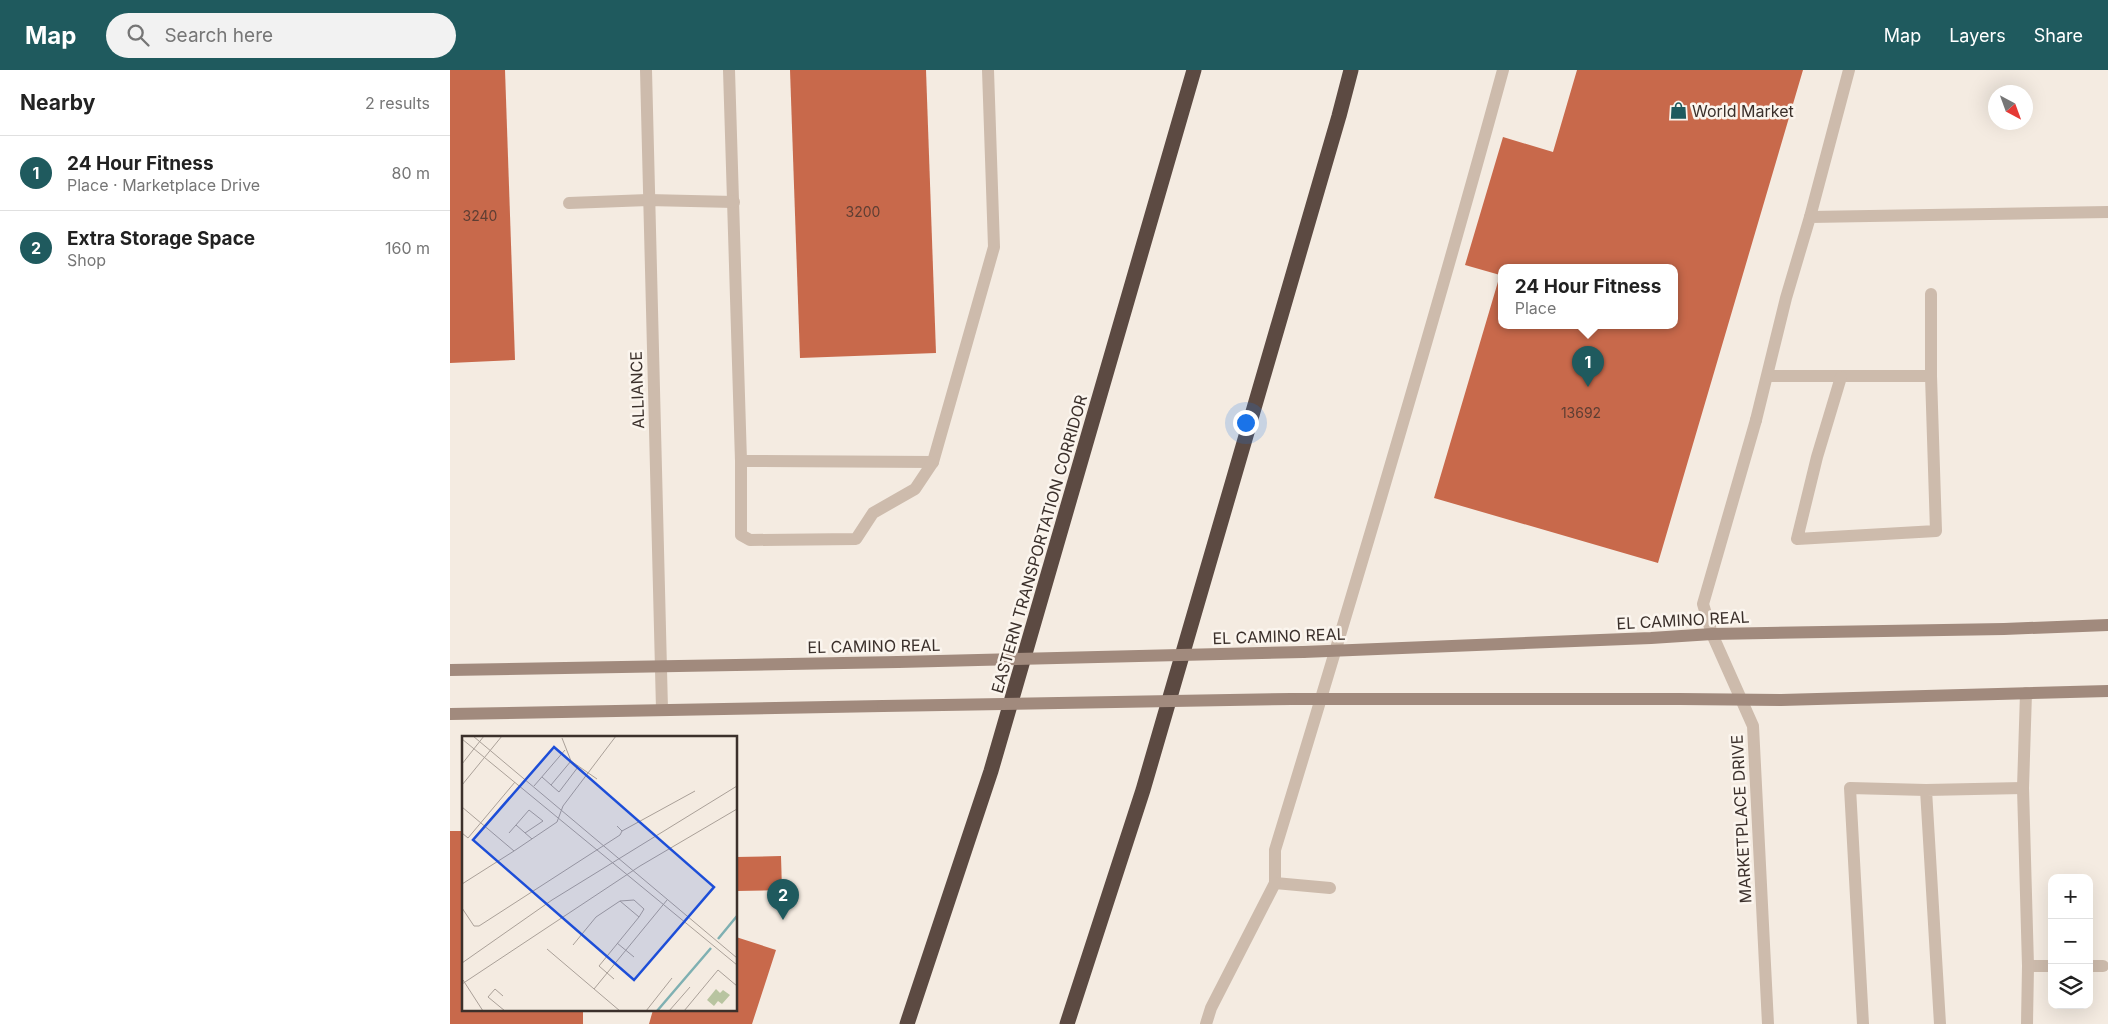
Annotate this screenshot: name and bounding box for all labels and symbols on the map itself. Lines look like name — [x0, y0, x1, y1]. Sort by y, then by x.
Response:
north arrow — [1988, 85, 2033, 130]
shop icon: World Market — [1668, 101, 1688, 121]
place label: World Market — [1692, 101, 1794, 121]
house number: 3200 — [846, 203, 880, 220]
house number: 3240 — [463, 207, 497, 224]
pin: 1 — [1572, 346, 1604, 387]
street label: ALLIANCE — [626, 351, 648, 429]
street label: EASTERN TRANSPORTATION CORRIDOR — [987, 393, 1091, 695]
house number: 13692 — [1561, 404, 1601, 421]
your location — [1233, 410, 1259, 436]
street label: EL CAMINO REAL — [1616, 607, 1750, 633]
street label: EL CAMINO REAL — [1212, 624, 1346, 648]
street label: EL CAMINO REAL — [807, 635, 941, 657]
street label: MARKETPLACE DRIVE — [1727, 734, 1755, 904]
inset map — [462, 736, 738, 1012]
pin: 2 — [767, 879, 799, 920]

